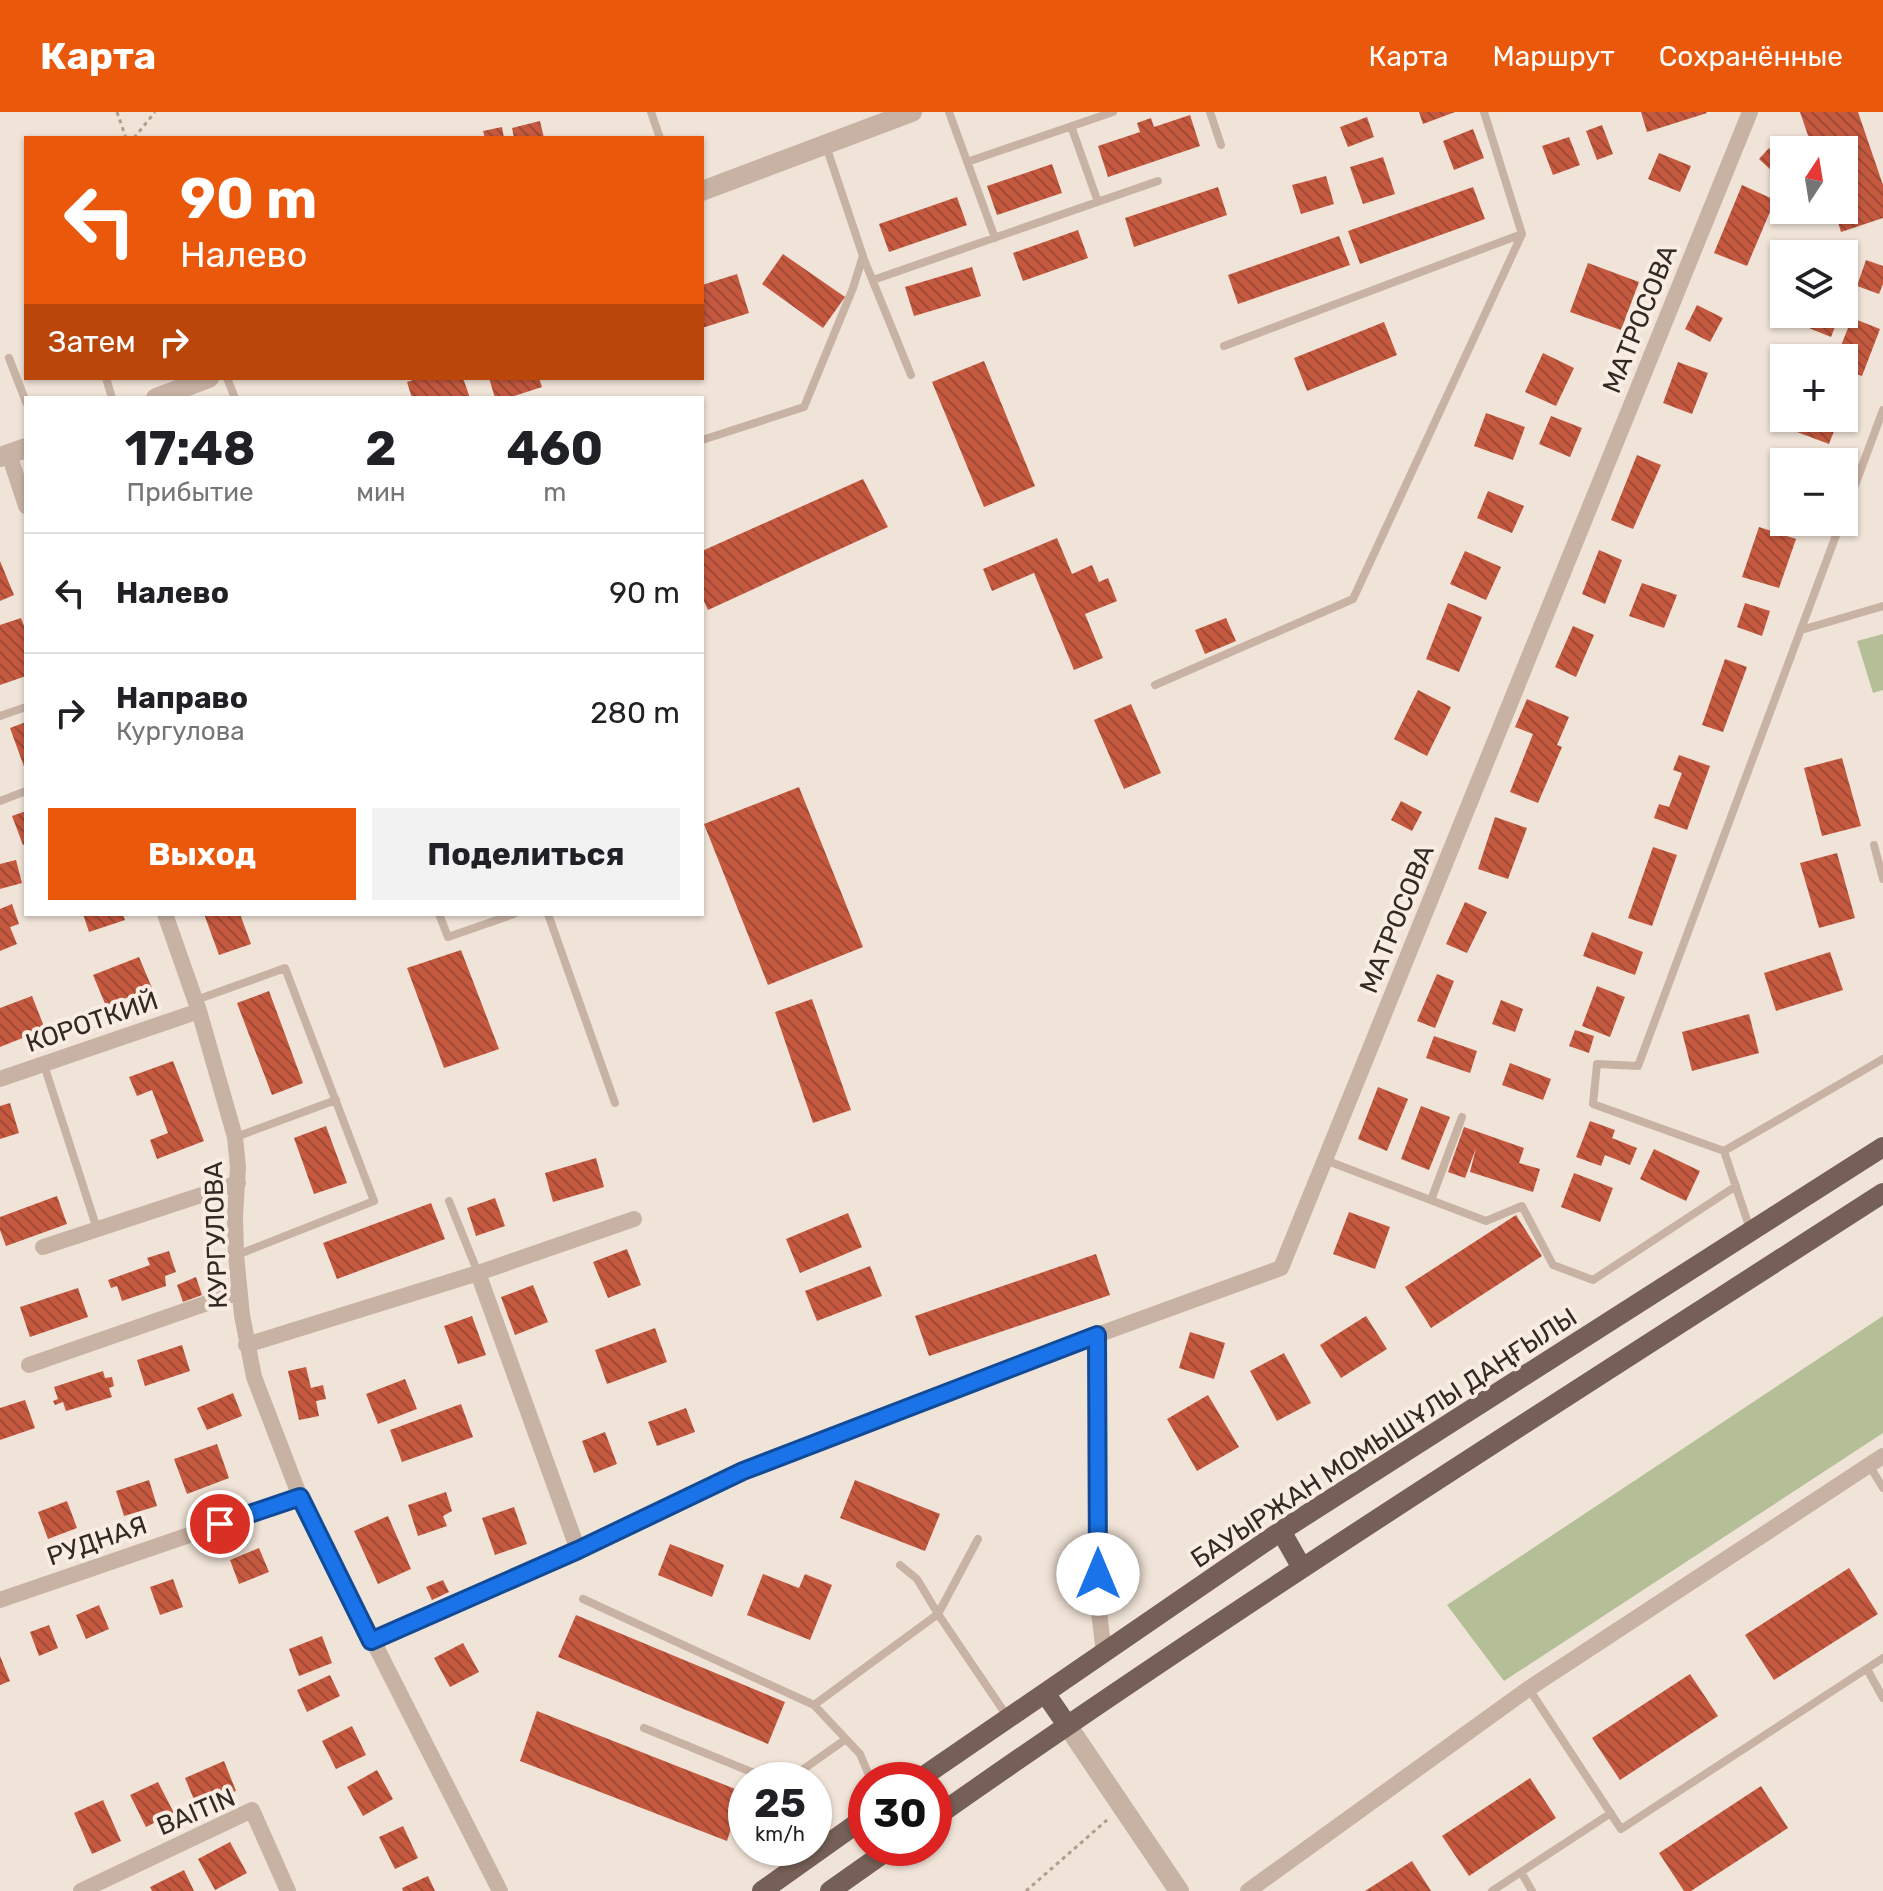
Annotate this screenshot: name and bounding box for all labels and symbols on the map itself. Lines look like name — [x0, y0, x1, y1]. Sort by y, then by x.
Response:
north arrow — [1770, 136, 1858, 224]
street label: МАТРОСОВА — [1596, 240, 1684, 398]
street label: МАТРОСОВА — [1353, 840, 1441, 998]
street label: КОРОТКИЙ — [22, 985, 162, 1059]
street label: КУРГУЛОВА — [198, 1161, 234, 1309]
street label: БАУЫРЖАН МОМЫШҰЛЫ ДАҢҒЫЛЫ — [1185, 1301, 1583, 1575]
pin — [186, 1490, 254, 1558]
street label: РУДНАЯ — [43, 1509, 151, 1573]
position arrow — [1056, 1532, 1140, 1616]
speed limit sign: 30 — [848, 1762, 952, 1866]
street label: BAITIN — [152, 1782, 240, 1842]

